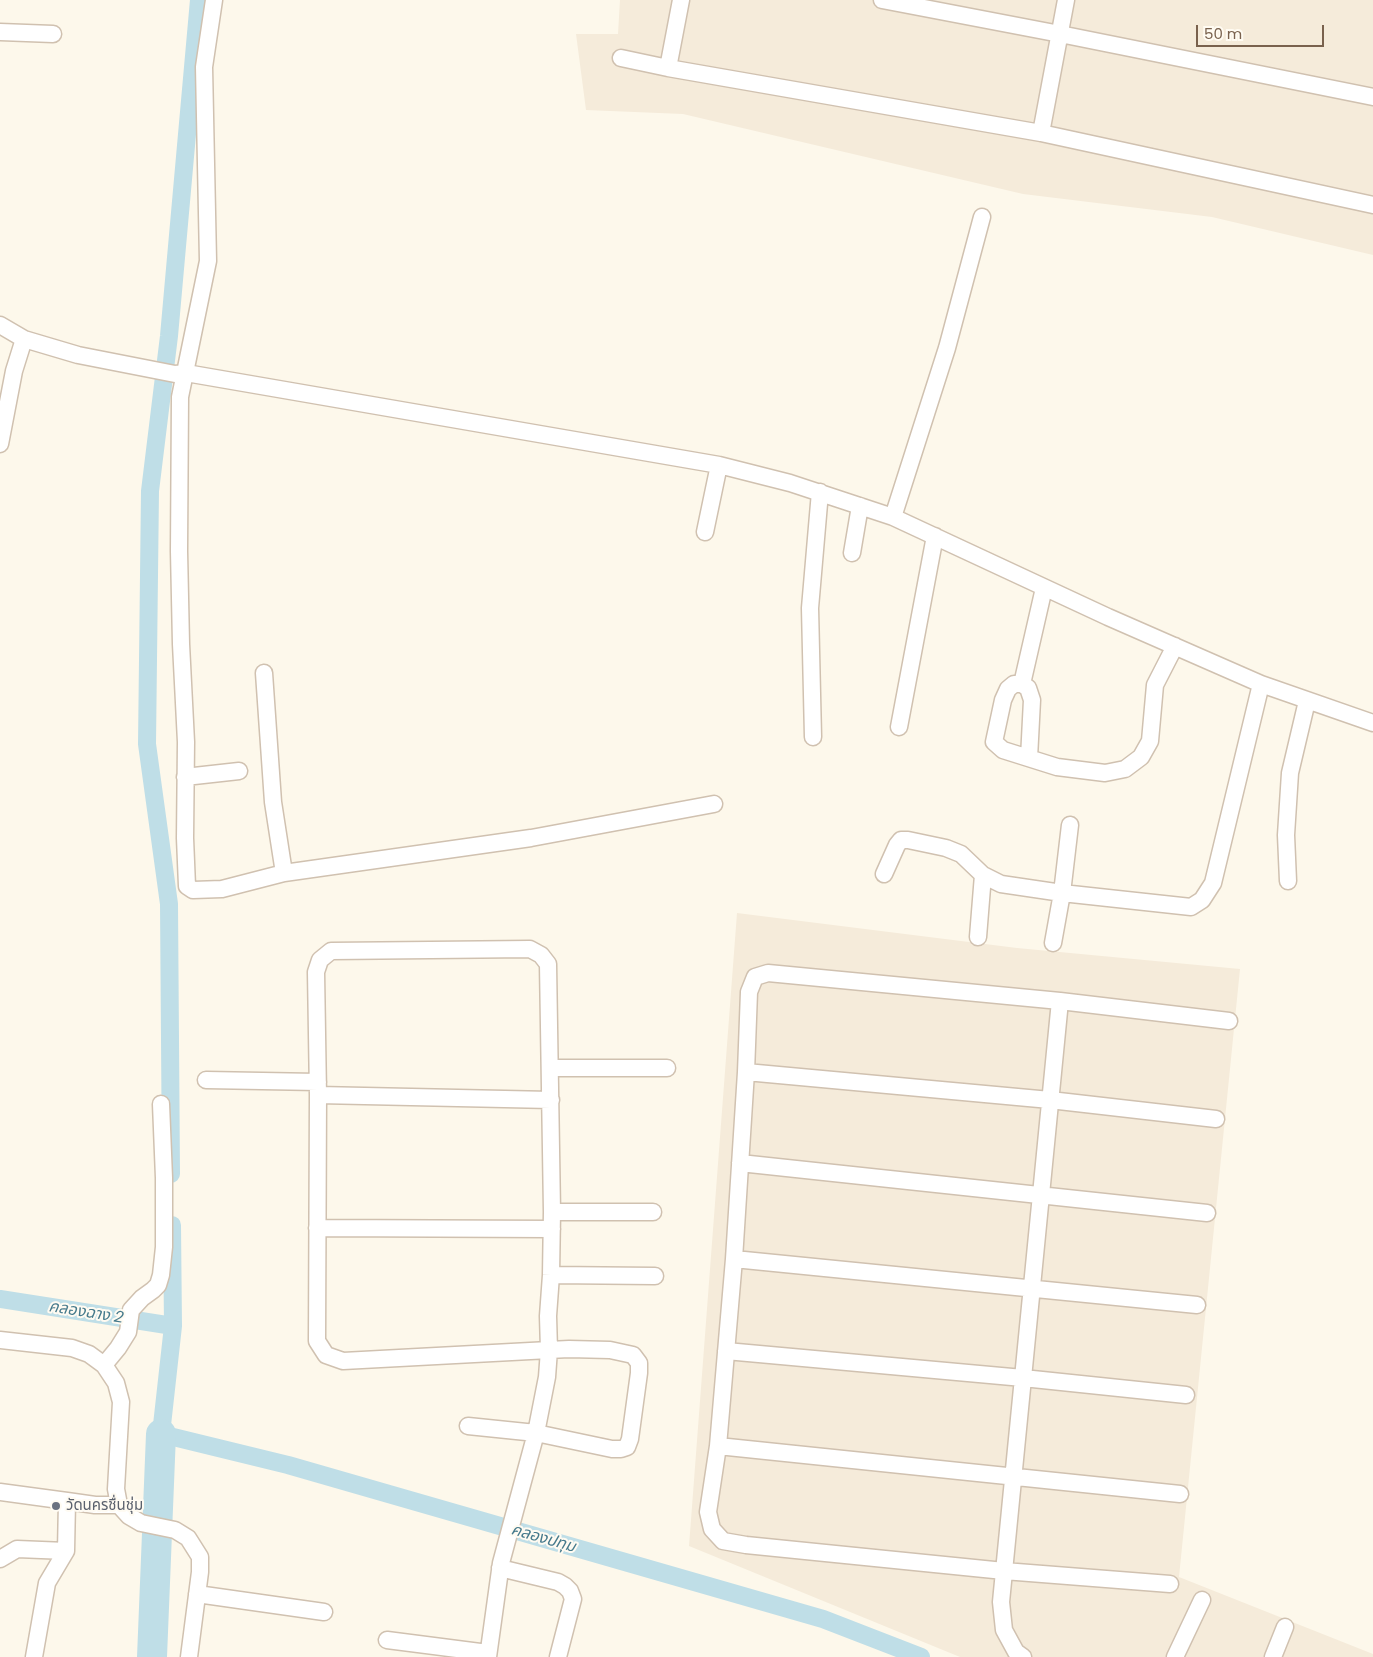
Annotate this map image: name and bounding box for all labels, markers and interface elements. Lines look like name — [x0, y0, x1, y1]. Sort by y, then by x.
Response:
scale bar — [1198, 15, 1326, 47]
text: 50 m — [1204, 23, 1242, 44]
water label: คลองฉาง 2 — [47, 1298, 125, 1328]
place label: วัดนครชื่นชุ่ม — [66, 1497, 143, 1515]
marker: วัดนครชื่นชุ่ม — [50, 1500, 62, 1512]
water label: คลองปทุม — [509, 1521, 577, 1557]

